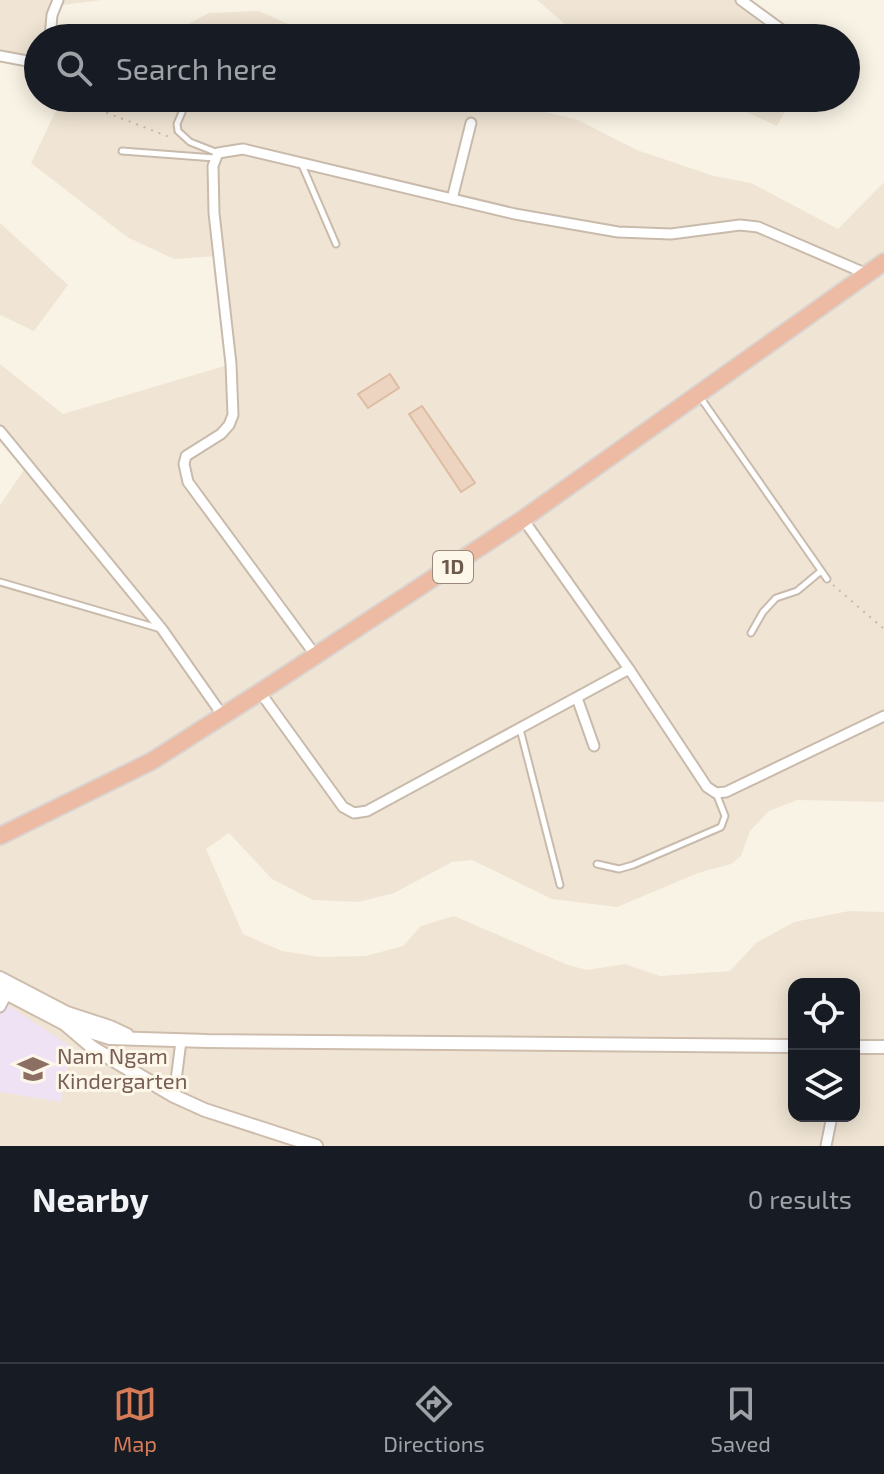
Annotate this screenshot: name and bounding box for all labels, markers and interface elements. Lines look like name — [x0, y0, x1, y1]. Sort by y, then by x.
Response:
search box — [24, 24, 860, 112]
icon: search — [52, 46, 96, 90]
text: Search here — [116, 50, 277, 86]
road number: 1D — [433, 551, 473, 583]
map controls — [788, 978, 860, 1122]
button: locate — [788, 978, 860, 1050]
place label: Nam Ngam Kindergarten — [57, 1042, 187, 1093]
button: layers — [788, 1050, 860, 1122]
school or university icon: Nam Ngam Kindergarten — [16, 1052, 50, 1086]
text: Nearby — [32, 1178, 149, 1219]
text: 0 results — [748, 1183, 852, 1214]
tab: Map — [113, 1382, 157, 1456]
tab: Directions — [383, 1382, 485, 1456]
tab: Saved — [711, 1382, 771, 1456]

